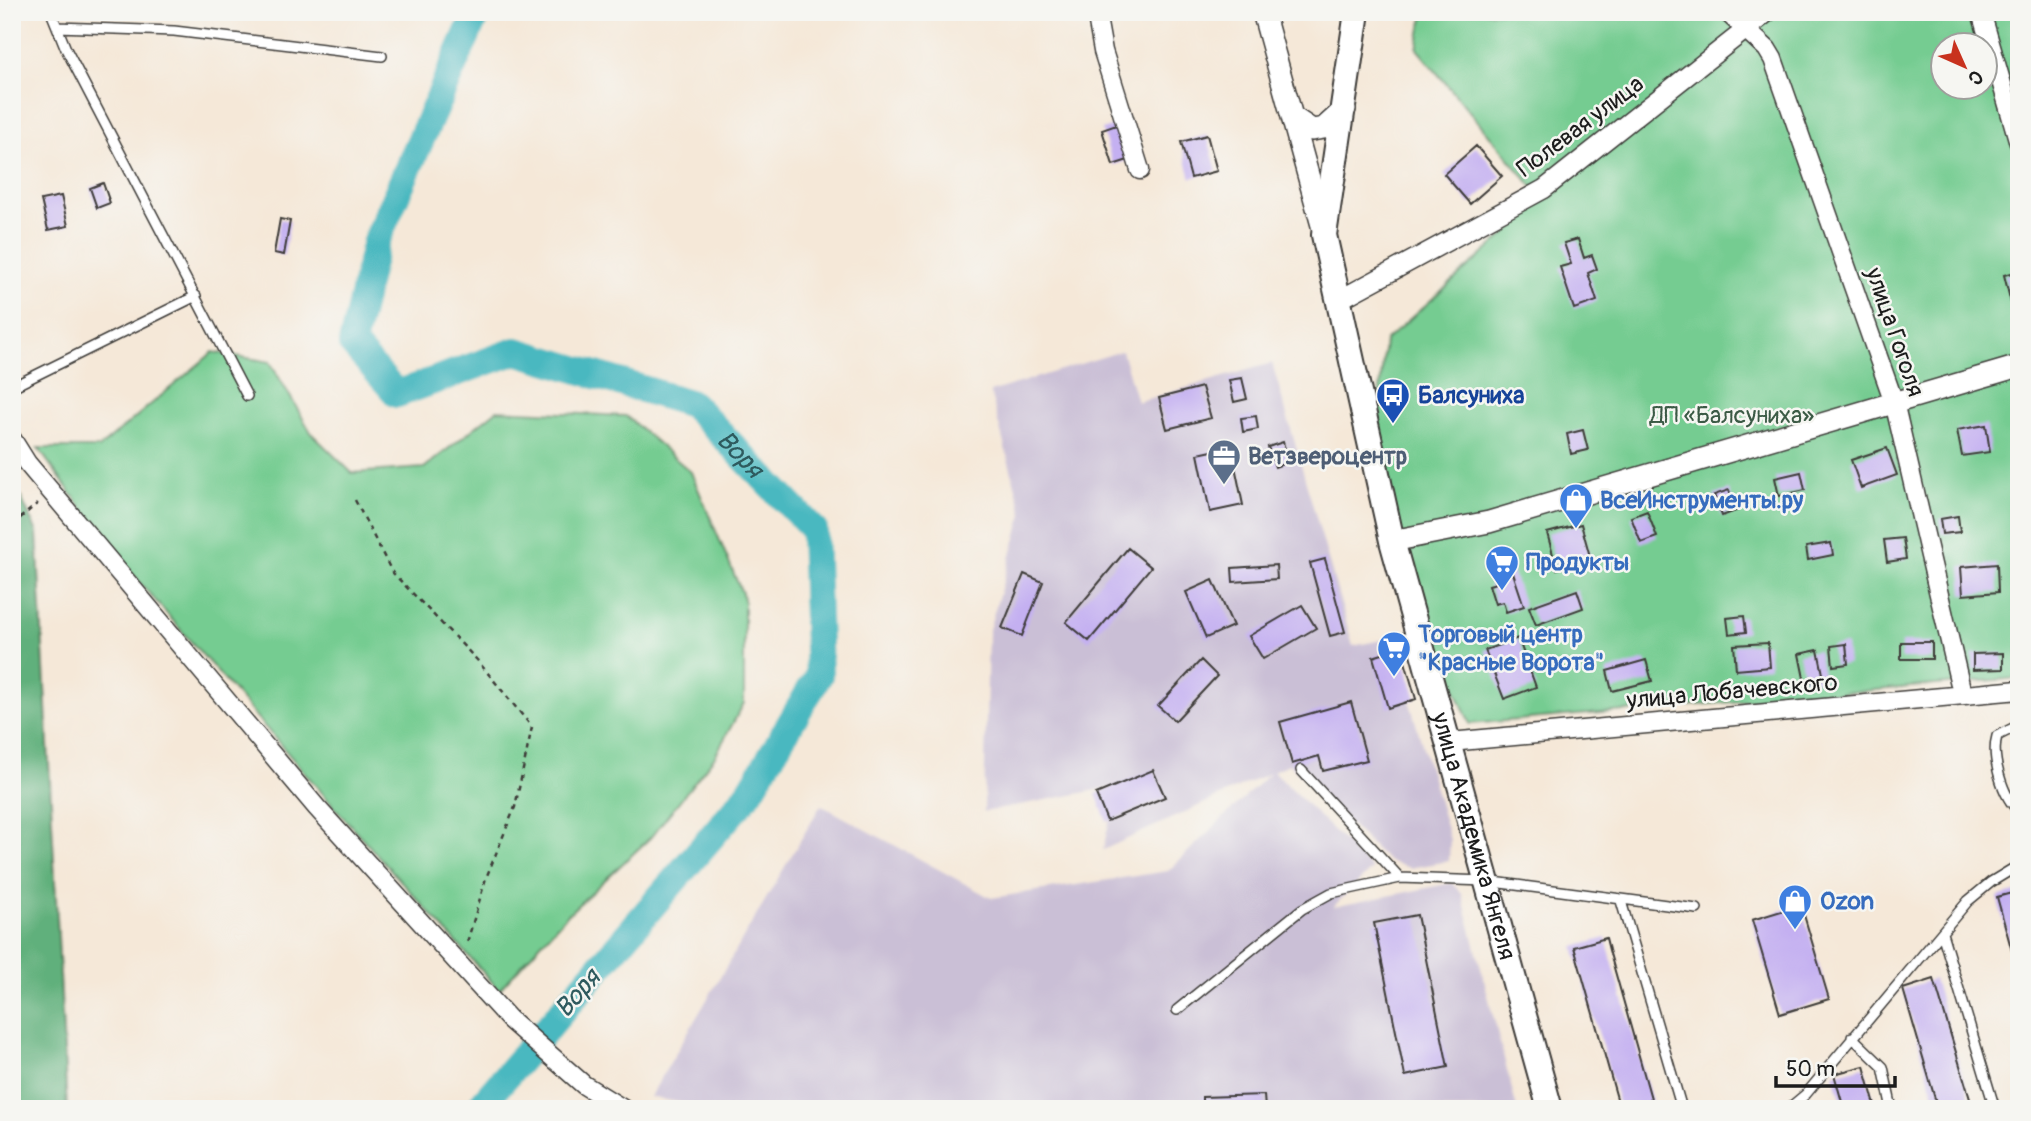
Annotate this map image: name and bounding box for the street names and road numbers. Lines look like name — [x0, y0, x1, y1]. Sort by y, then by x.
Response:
street label: Полевая улица — [1511, 69, 1649, 183]
street label: улица Гоголя — [1859, 263, 1930, 400]
street label: улица Лобачевского — [1624, 668, 1839, 715]
street label: улица Академика Янгеля — [1425, 708, 1522, 963]

